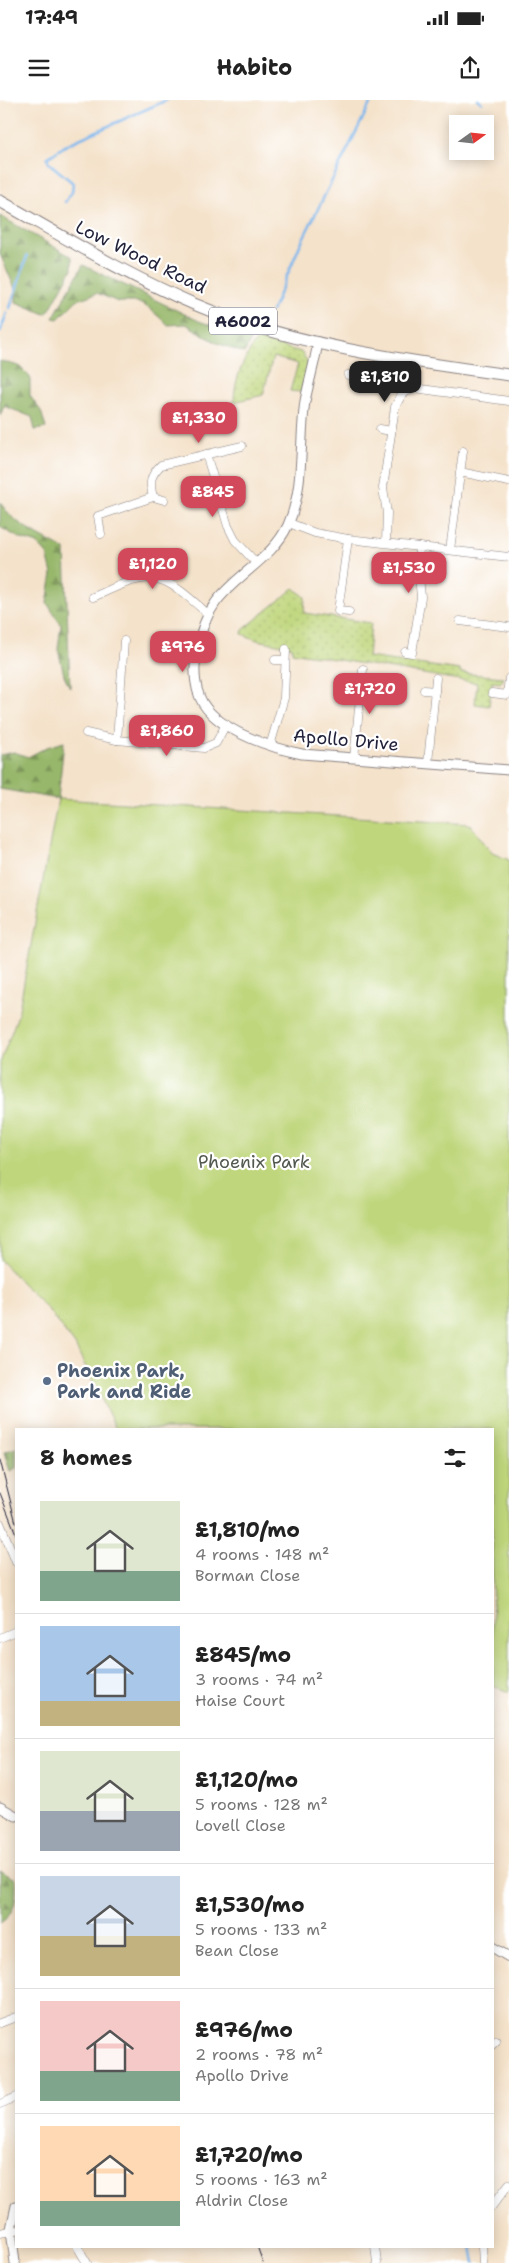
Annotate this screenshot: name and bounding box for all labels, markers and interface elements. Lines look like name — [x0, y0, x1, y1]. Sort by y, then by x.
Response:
text: 17:49 — [25, 5, 78, 30]
text: Habito — [217, 53, 292, 82]
icon: menu — [25, 54, 53, 82]
icon: share — [456, 54, 484, 82]
north arrow — [449, 115, 494, 160]
map controls — [449, 115, 494, 160]
street label: Low Wood Road — [71, 215, 211, 299]
road number: A6002 — [209, 308, 277, 335]
pin: £1,810 — [344, 360, 426, 403]
text: £1,810 — [360, 366, 410, 387]
pin: £1,330 — [158, 402, 240, 444]
text: £1,330 — [172, 407, 226, 428]
pin: £845 — [183, 476, 243, 518]
text: £845 — [192, 481, 234, 502]
pin: £1,120 — [112, 548, 194, 590]
pin: £1,530 — [368, 552, 450, 594]
text: £1,120 — [129, 553, 177, 574]
text: £1,530 — [382, 557, 436, 578]
pin: £976 — [153, 630, 213, 673]
text: £976 — [161, 636, 205, 657]
pin: £1,720 — [329, 672, 411, 715]
text: £1,720 — [344, 678, 396, 699]
pin: £1,860 — [126, 714, 208, 757]
text: £1,860 — [140, 720, 194, 741]
street label: Apollo Drive — [292, 723, 400, 757]
park label: Phoenix Park — [198, 1150, 310, 1174]
place label: Phoenix Park, Park and Ride — [57, 1359, 192, 1404]
marker: Phoenix Park, Park and Ride — [41, 1375, 53, 1387]
text: 8 homes — [40, 1444, 132, 1472]
icon: filters — [441, 1444, 469, 1472]
text: £1,810/mo — [195, 1516, 300, 1544]
icon: home — [80, 1521, 140, 1581]
text: 4 rooms · 148 m² — [195, 1544, 329, 1565]
text: Borman Close — [195, 1565, 300, 1586]
text: £845/mo — [195, 1641, 291, 1669]
icon: home — [80, 1646, 140, 1706]
text: 3 rooms · 74 m² — [195, 1669, 323, 1690]
text: Haise Court — [195, 1690, 285, 1711]
text: £1,120/mo — [195, 1766, 298, 1794]
icon: home — [80, 1771, 140, 1831]
text: 5 rooms · 128 m² — [195, 1794, 328, 1815]
text: Lovell Close — [195, 1815, 286, 1836]
text: £1,530/mo — [195, 1891, 305, 1919]
icon: home — [80, 1896, 140, 1956]
text: 5 rooms · 133 m² — [195, 1919, 327, 1940]
text: Bean Close — [195, 1940, 279, 1961]
text: £976/mo — [195, 2016, 293, 2044]
icon: home — [80, 2021, 140, 2081]
text: 2 rooms · 78 m² — [195, 2044, 323, 2065]
text: Apollo Drive — [195, 2065, 289, 2086]
text: £1,720/mo — [195, 2141, 303, 2169]
icon: home — [80, 2146, 140, 2206]
text: 5 rooms · 163 m² — [195, 2169, 328, 2190]
text: Aldrin Close — [195, 2190, 288, 2211]

